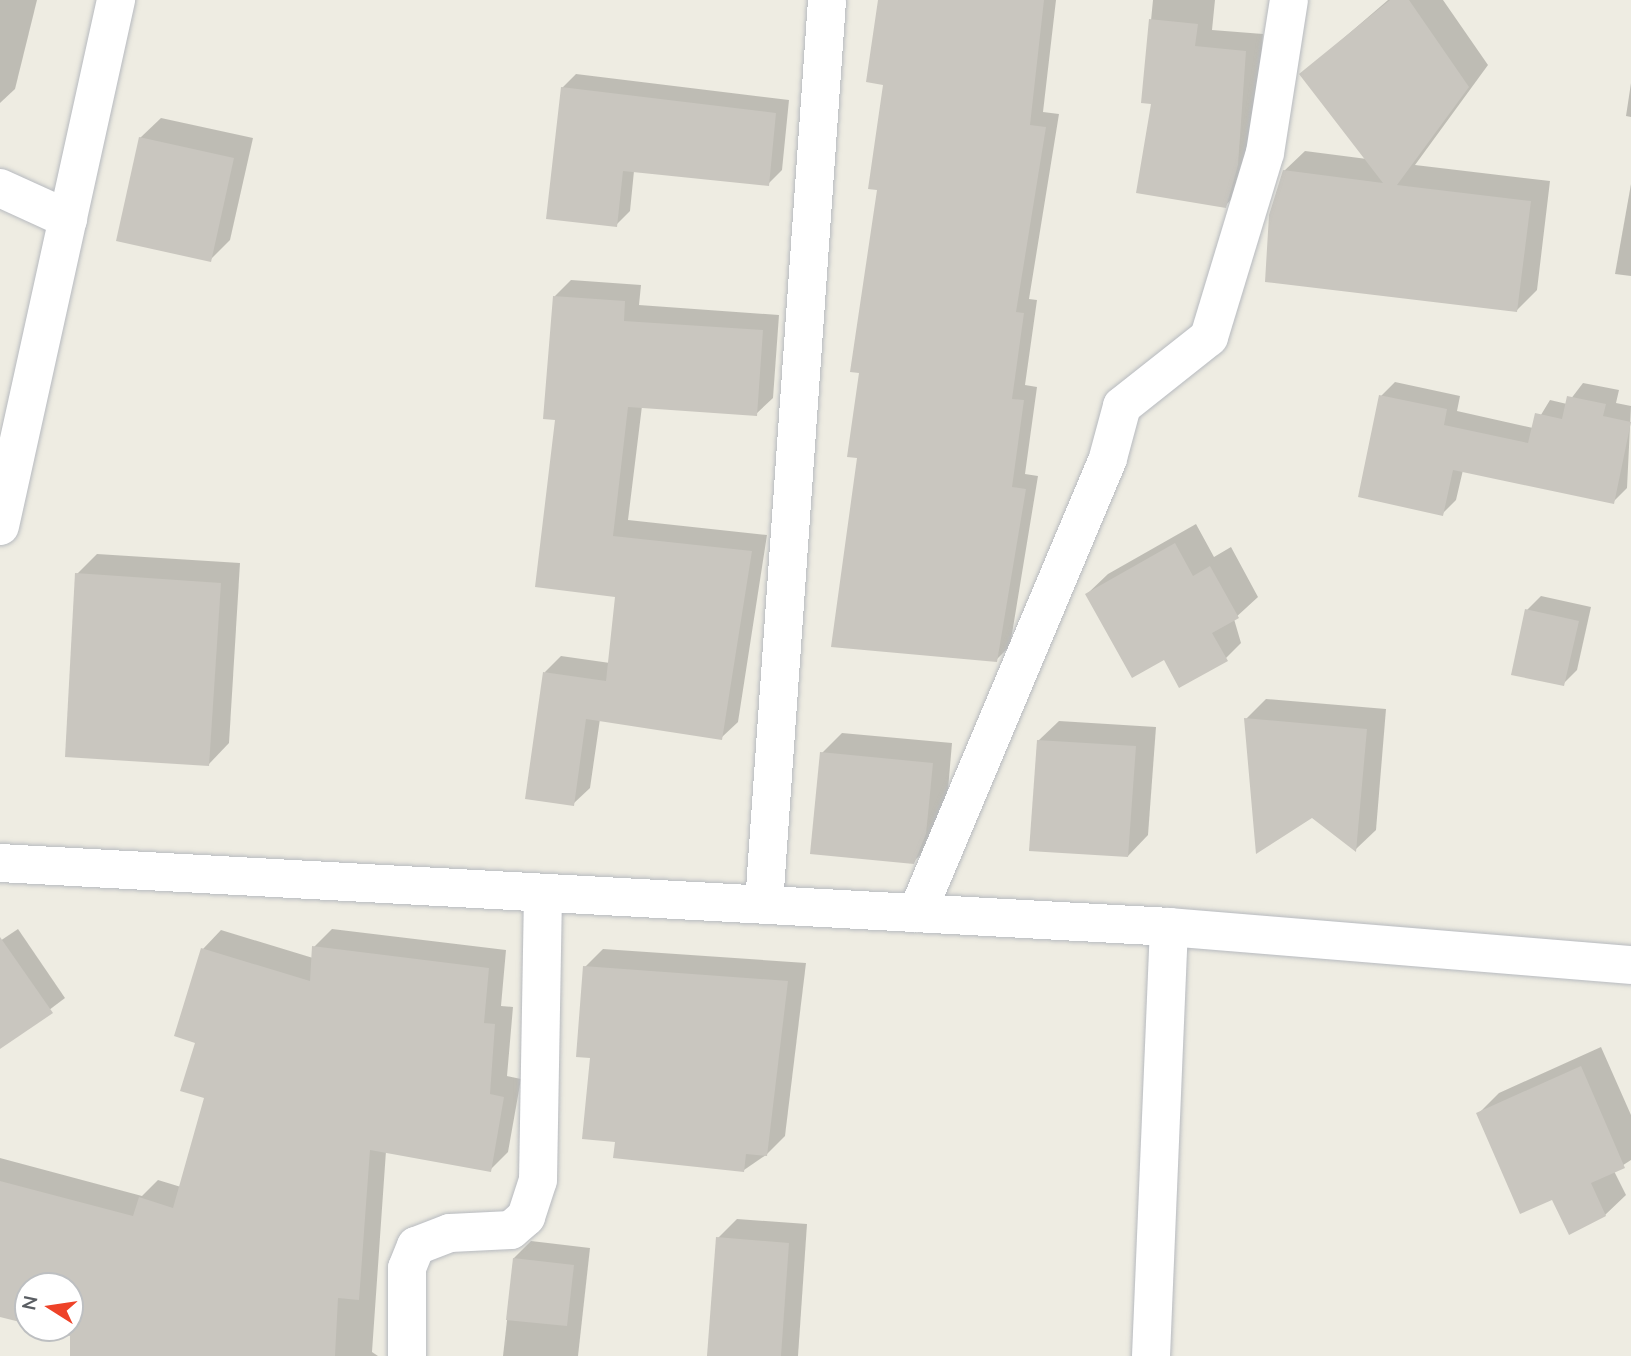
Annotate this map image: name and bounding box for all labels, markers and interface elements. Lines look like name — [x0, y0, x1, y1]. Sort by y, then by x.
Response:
north arrow — [14, 1272, 84, 1342]
text: N — [16, 1293, 45, 1313]

